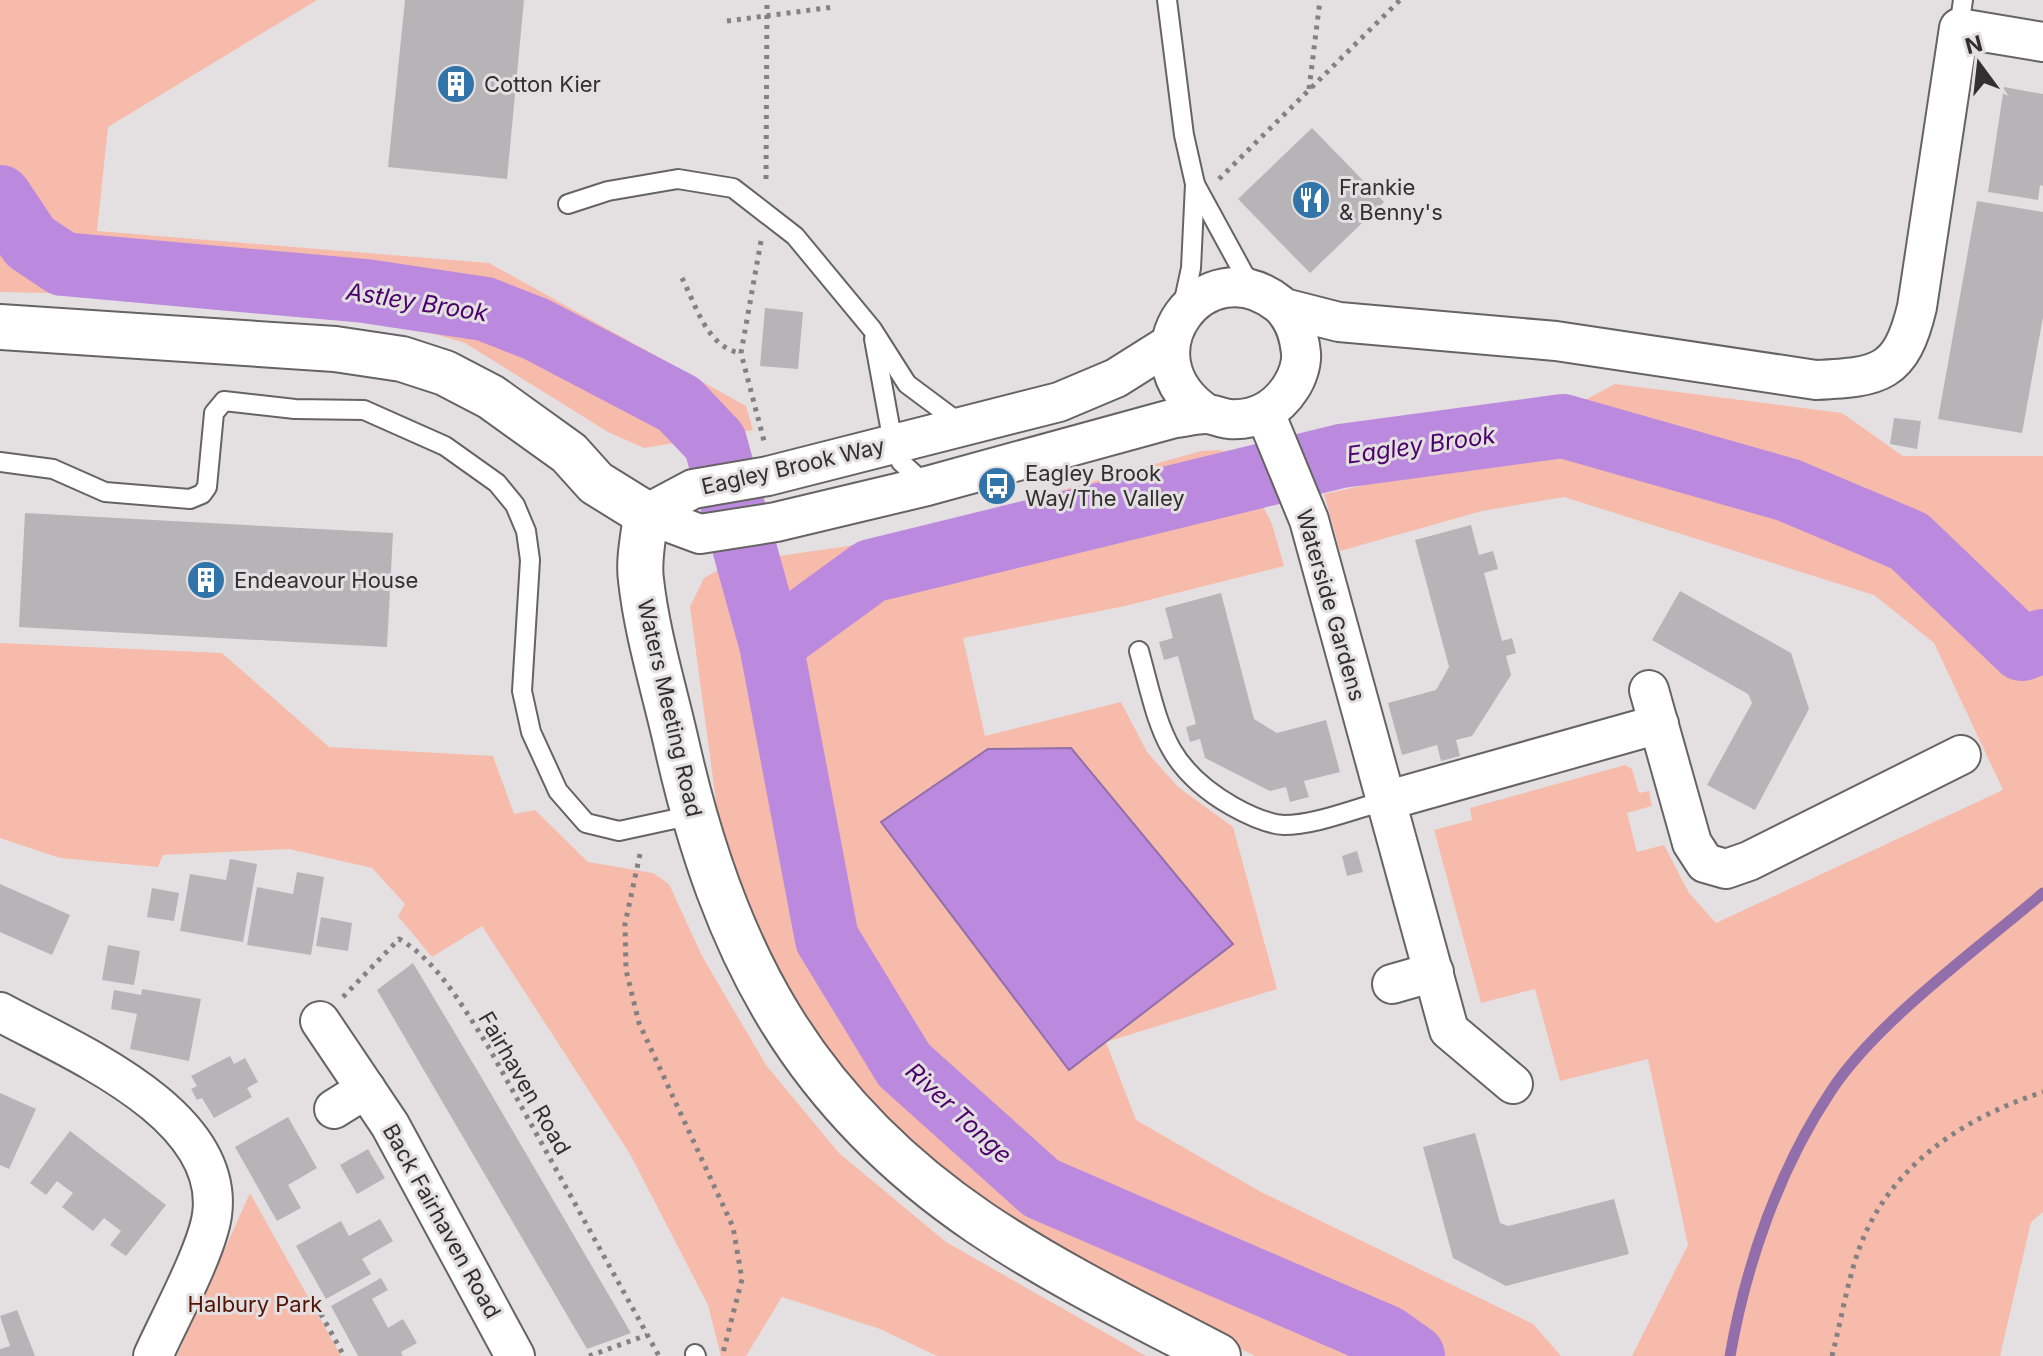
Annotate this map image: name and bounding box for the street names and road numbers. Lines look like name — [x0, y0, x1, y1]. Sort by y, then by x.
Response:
street label: Eagley Brook Way — [699, 432, 887, 500]
street label: Waterside Gardens — [1291, 506, 1371, 704]
street label: Waters Meeting Road — [632, 597, 708, 819]
street label: Fairhaven Road — [474, 1007, 576, 1159]
street label: Back Fairhaven Road — [378, 1119, 506, 1323]

